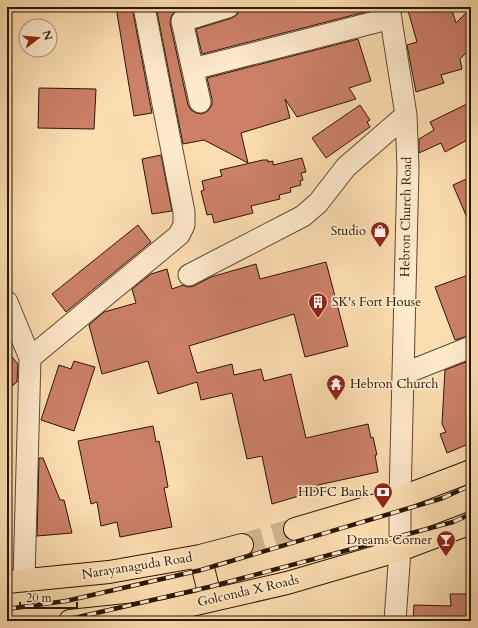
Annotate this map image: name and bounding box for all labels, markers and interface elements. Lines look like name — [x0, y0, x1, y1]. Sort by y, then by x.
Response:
north arrow — [18, 18, 58, 58]
text: N — [39, 29, 56, 42]
street label: Hebron Church Road — [396, 157, 416, 277]
shop icon: Studio — [369, 220, 391, 248]
place label: Studio — [331, 222, 366, 240]
building icon: SK's Fort House — [307, 291, 329, 319]
place label: SK's Fort House — [332, 293, 421, 311]
temple icon: Hebron Church — [325, 373, 347, 401]
place label: Hebron Church — [350, 375, 438, 393]
bank icon: HDFC Bank — [372, 481, 394, 509]
place label: HDFC Bank — [298, 483, 369, 501]
bar icon: Dreams Corner — [435, 529, 457, 557]
place label: Dreams Corner — [347, 531, 432, 549]
street label: Narayanaguda Road — [80, 548, 194, 584]
street label: Golconda X Roads — [195, 571, 301, 611]
scale bar — [20, 584, 77, 610]
text: 20 m — [26, 590, 53, 606]

